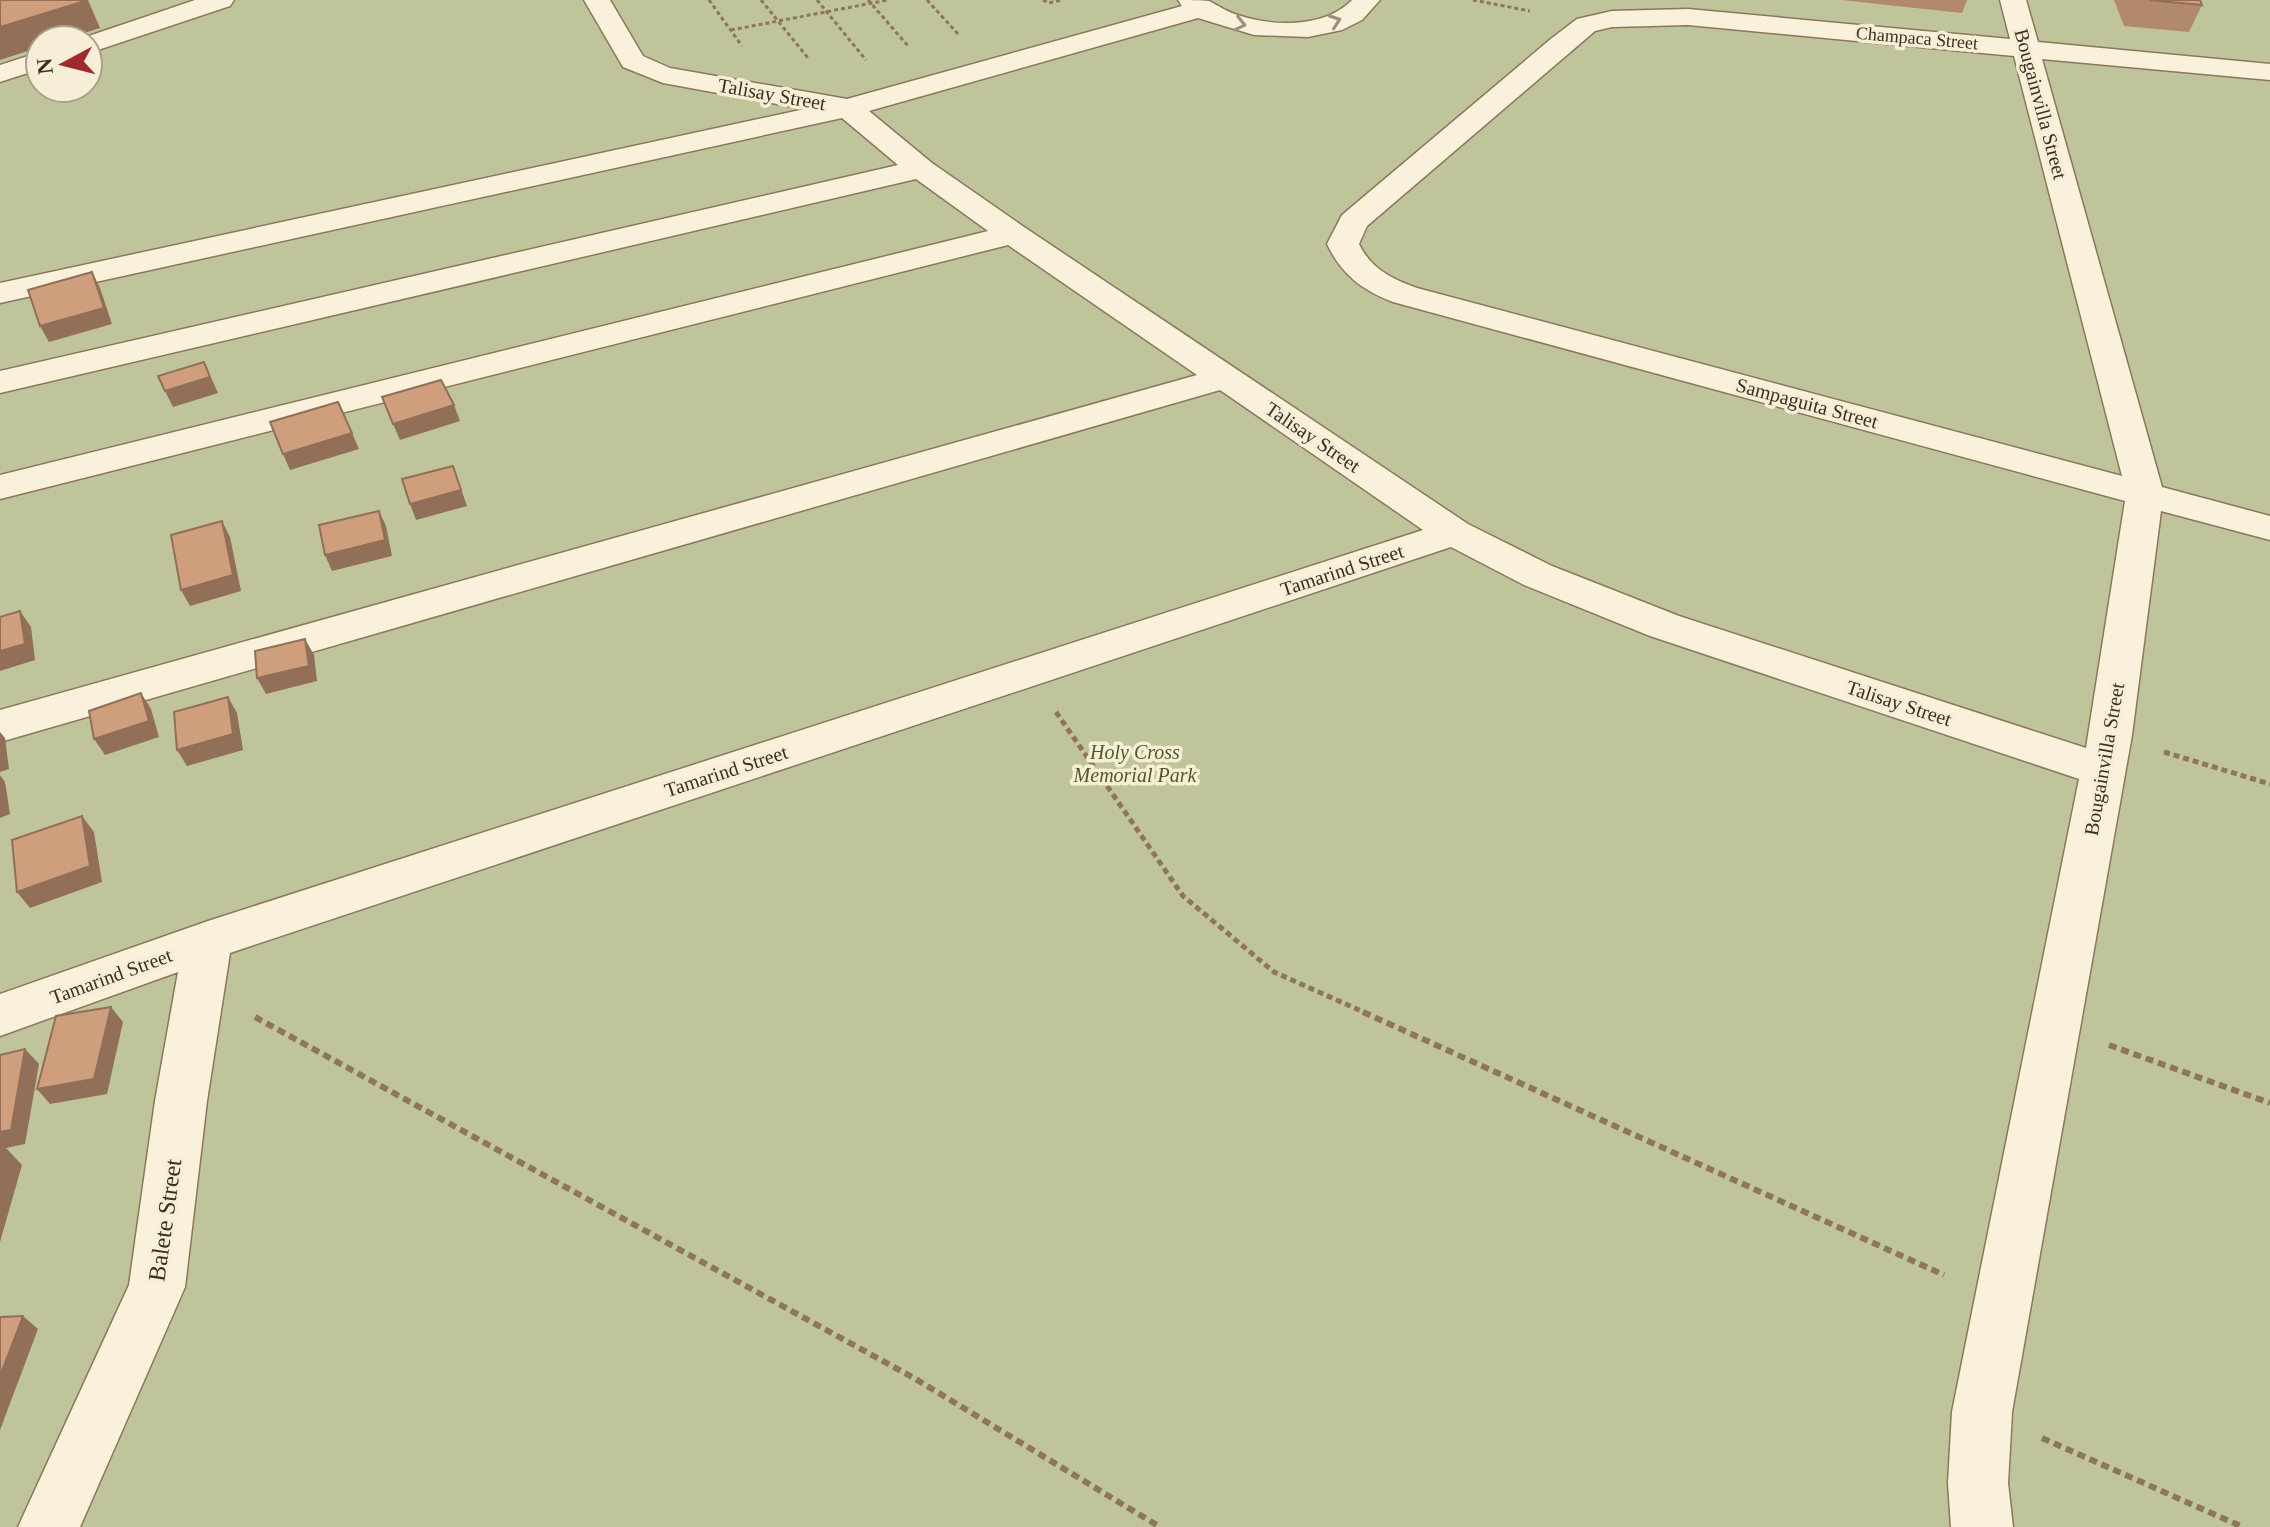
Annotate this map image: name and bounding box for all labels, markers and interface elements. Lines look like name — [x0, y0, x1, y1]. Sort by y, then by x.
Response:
one-way arrow — [1327, 14, 1341, 30]
one-way arrow — [1233, 15, 1247, 32]
street label: Champaca Street — [1855, 23, 1979, 53]
north arrow — [24, 24, 104, 104]
street label: Bougainvilla Street — [2009, 26, 2072, 182]
text: N — [31, 57, 58, 76]
street label: Talisay Street — [716, 74, 828, 115]
street label: Sampaguita Street — [1733, 373, 1881, 434]
street label: Talisay Street — [1261, 397, 1365, 478]
street label: Tamarind Street — [1278, 540, 1407, 600]
street label: Talisay Street — [1843, 676, 1955, 731]
street label: Bougainvilla Street — [2080, 680, 2129, 837]
street label: Tamarind Street — [662, 741, 791, 801]
park label: Holy Cross Memorial Park — [1073, 741, 1197, 786]
street label: Tamarind Street — [47, 944, 175, 1008]
street label: Balete Street — [144, 1157, 186, 1283]

